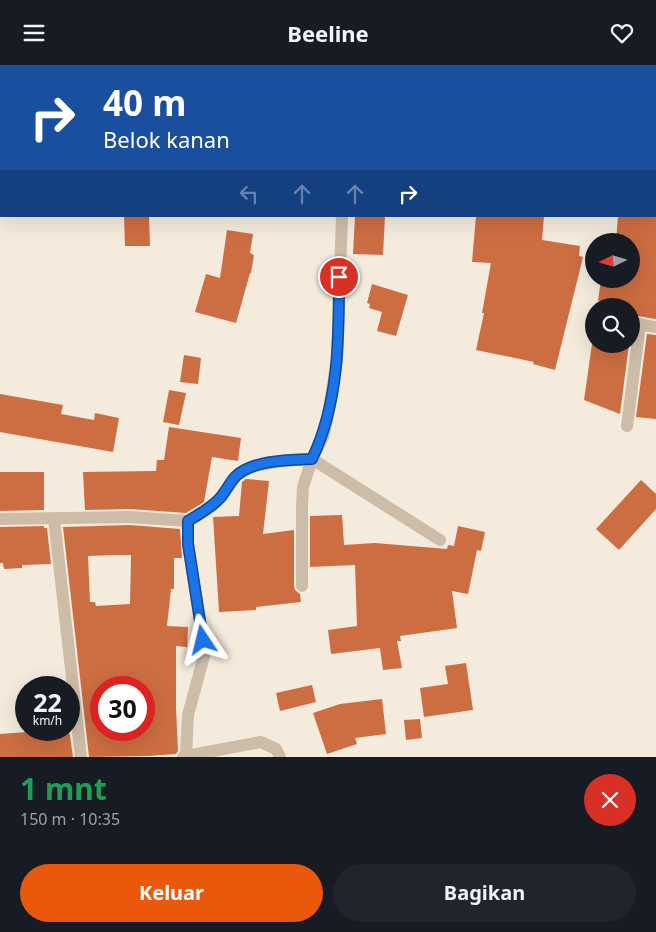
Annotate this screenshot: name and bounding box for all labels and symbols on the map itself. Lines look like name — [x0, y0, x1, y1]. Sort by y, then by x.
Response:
north arrow — [585, 233, 640, 287]
pin — [318, 256, 360, 298]
position arrow — [176, 613, 228, 665]
speed limit sign: 30 — [90, 676, 155, 741]

